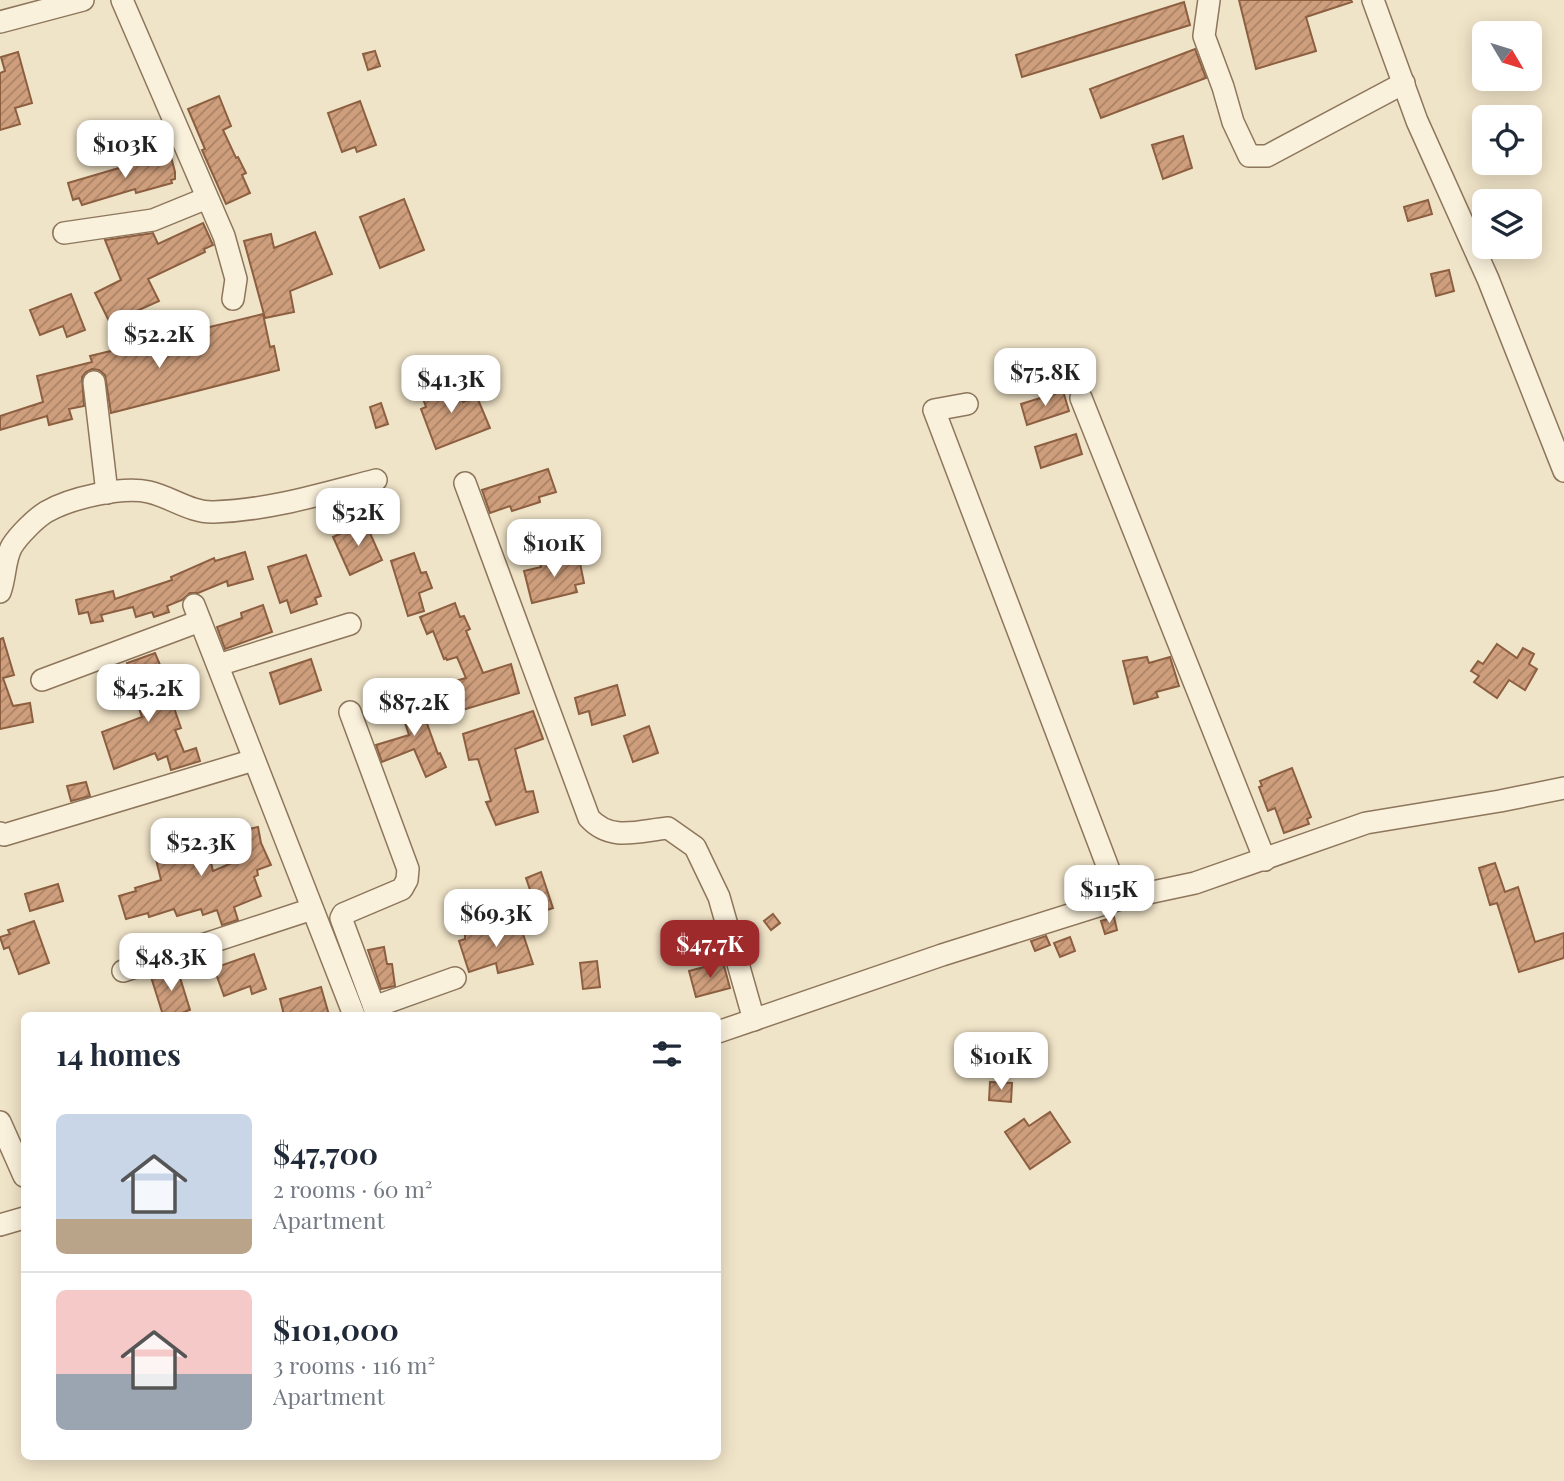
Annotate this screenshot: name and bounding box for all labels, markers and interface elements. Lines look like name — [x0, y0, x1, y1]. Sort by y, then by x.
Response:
north arrow — [1472, 21, 1542, 91]
map controls — [1472, 21, 1542, 259]
button: locate — [1472, 105, 1542, 175]
pin: $103K — [76, 120, 174, 180]
text: $103K — [93, 127, 157, 158]
button: layers — [1472, 189, 1542, 259]
pin: $52.2K — [102, 310, 216, 370]
text: $52.2K — [124, 317, 194, 348]
pin: $75.8K — [988, 348, 1102, 408]
text: $75.8K — [1010, 355, 1080, 386]
pin: $41.3K — [394, 356, 508, 415]
text: $41.3K — [417, 362, 485, 393]
pin: $52K — [317, 489, 399, 548]
text: $52K — [332, 495, 384, 526]
pin: $101K — [505, 520, 603, 579]
text: $101K — [523, 526, 585, 557]
pin: $45.2K — [91, 664, 205, 724]
text: $45.2K — [113, 671, 183, 702]
pin: $87.2K — [357, 678, 471, 738]
text: $87.2K — [379, 685, 449, 716]
pin: $52.3K — [144, 818, 258, 878]
text: $52.3K — [167, 825, 235, 856]
pin: $115K — [1060, 866, 1158, 925]
text: $115K — [1080, 872, 1138, 903]
pin: $69.3K — [439, 890, 553, 949]
text: $69.3K — [460, 896, 532, 927]
pin: $47.7K — [653, 920, 767, 980]
text: $47.7K — [676, 927, 744, 958]
pin: $48.3K — [114, 934, 228, 993]
text: $48.3K — [135, 940, 207, 971]
pin: $101K — [952, 1032, 1050, 1092]
text: 14 homes — [56, 1034, 181, 1074]
icon: filters — [648, 1035, 686, 1073]
text: $101K — [970, 1039, 1032, 1070]
text: $47,700 — [273, 1133, 378, 1173]
icon: home — [112, 1142, 196, 1226]
text: 2 rooms · 60 m² — [273, 1173, 433, 1204]
text: Apartment — [273, 1204, 385, 1235]
text: $101,000 — [273, 1309, 399, 1349]
icon: home — [112, 1318, 196, 1402]
text: 3 rooms · 116 m² — [273, 1349, 435, 1380]
text: Apartment — [273, 1380, 385, 1411]

